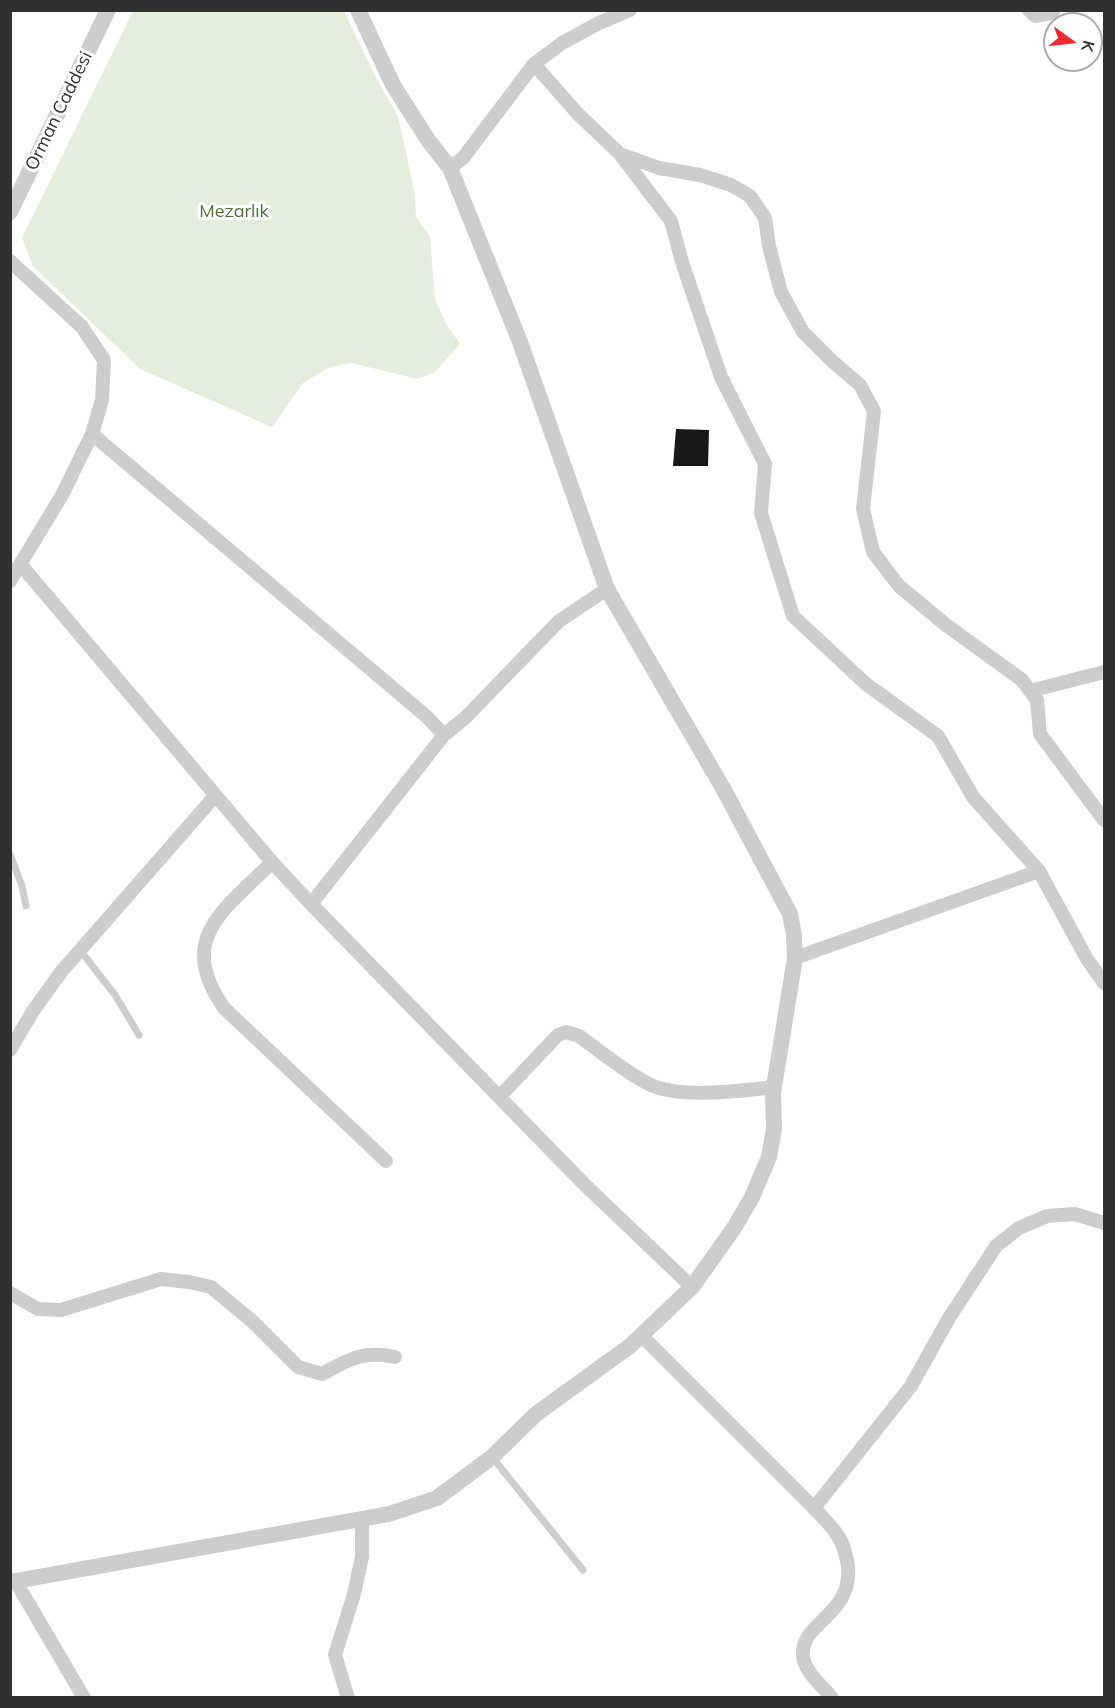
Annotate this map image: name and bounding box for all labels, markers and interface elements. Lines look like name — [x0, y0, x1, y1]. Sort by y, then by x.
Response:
north arrow — [1043, 12, 1103, 72]
text: K — [1077, 38, 1099, 54]
street label: Orman Caddesi — [21, 48, 97, 174]
park label: Mezarlık — [199, 201, 269, 223]

